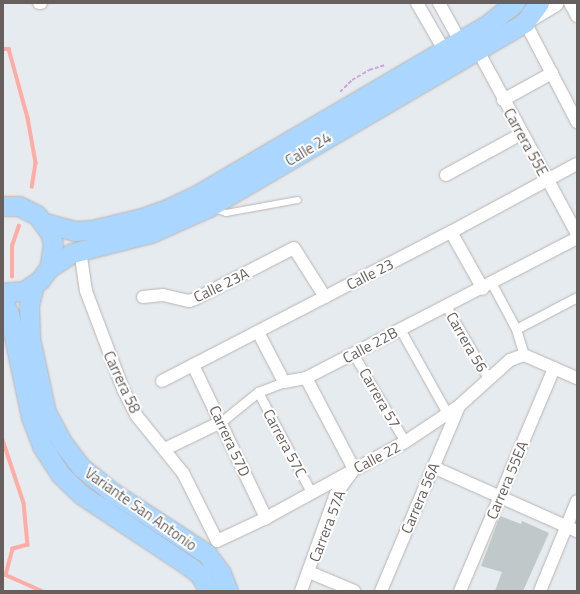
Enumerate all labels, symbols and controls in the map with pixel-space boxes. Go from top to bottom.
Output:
street label: Carrera 55E [500,105,552,179]
street label: Calle 24 [282,128,334,170]
street label: Calle 23 [344,255,396,293]
street label: Calle 23A [190,264,252,306]
street label: Carrera 56 [443,309,491,375]
street label: Calle 22B [339,323,401,367]
street label: Carrera 58 [100,348,144,416]
street label: Carrera 57 [356,365,404,431]
street label: Carrera 57D [206,403,254,479]
street label: Carrera 57C [260,406,310,480]
street label: Calle 22 [351,437,403,477]
street label: Carrera 55EA [482,438,532,522]
street label: Carrera 56A [397,460,443,536]
street label: Variante San Antonio [82,464,200,554]
street label: Carrera 57A [305,488,349,564]

